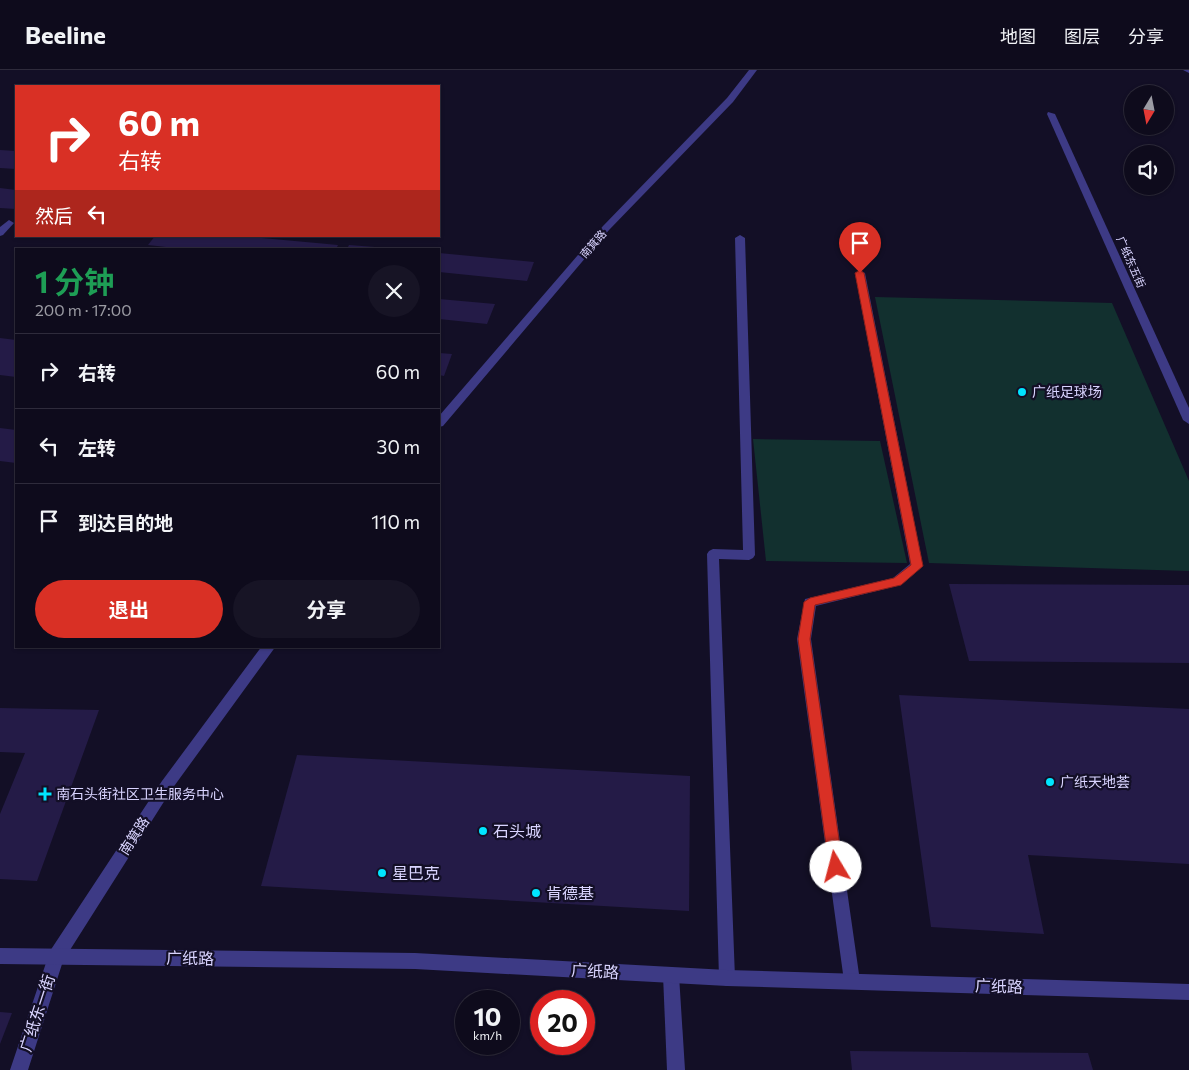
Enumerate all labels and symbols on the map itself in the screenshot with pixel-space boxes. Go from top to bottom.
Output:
north arrow [1124,85,1174,135]
pin [839,222,881,273]
street label: 南箕路 [577,227,608,260]
street label: 广纸东五街 [1114,234,1149,290]
place label: 广纸足球场 [1032,383,1102,400]
marker: 广纸足球场 [1016,386,1028,398]
place label: 广纸天地荟 [1060,773,1130,790]
marker: 广纸天地荟 [1044,776,1056,788]
place label: 南石头街社区卫生服务中心 [56,785,224,802]
marker: 南石头街社区卫生服务中心 [38,787,52,801]
street label: 南箕路 [115,813,152,858]
place label: 石头城 [493,821,541,840]
marker: 石头城 [477,825,489,837]
position arrow [809,840,861,892]
place label: 星巴克 [392,863,440,882]
marker: 星巴克 [376,867,388,879]
place label: 肯德基 [546,883,594,902]
marker: 肯德基 [530,887,542,899]
street label: 广纸路 [166,948,214,967]
street label: 广纸路 [571,960,619,981]
street label: 广纸东一街 [15,972,58,1054]
street label: 广纸路 [975,975,1023,996]
speed limit sign: 20 [530,990,595,1055]

